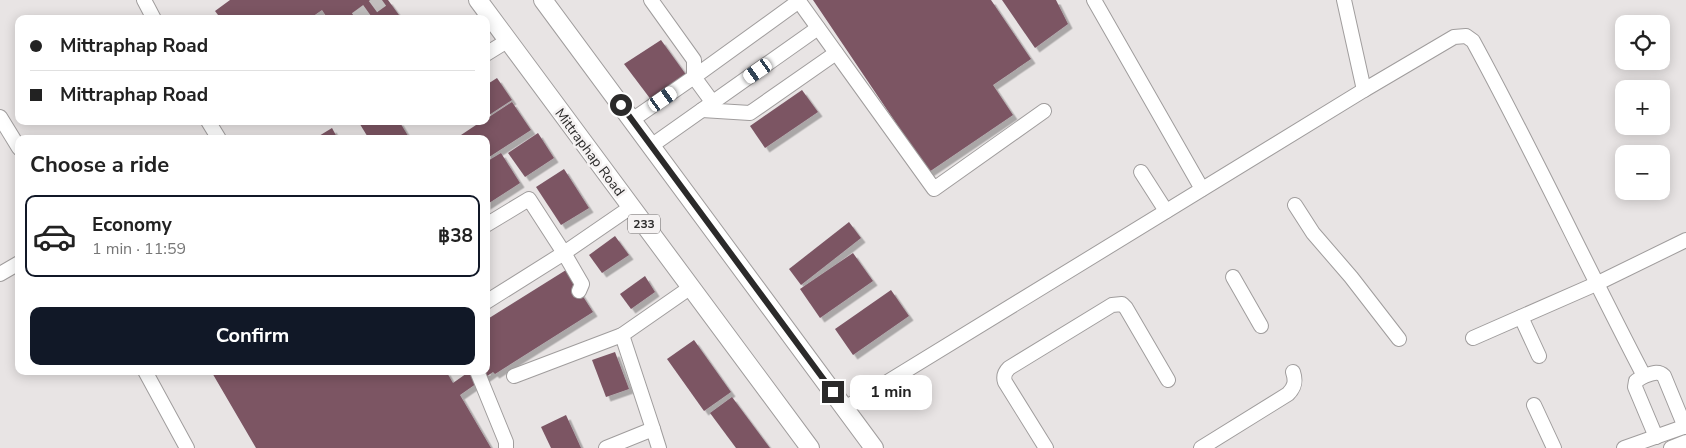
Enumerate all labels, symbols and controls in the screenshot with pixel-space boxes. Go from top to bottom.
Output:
map controls [1615,15,1670,200]
button: locate [1615,15,1670,70]
text: Mittraphap Road [60,33,208,59]
car [741,56,774,86]
button: + [1615,80,1670,135]
text: Mittraphap Road [60,82,208,108]
car [646,84,679,114]
route start [610,94,632,116]
street label: Mittraphap Road [550,105,629,200]
button: − [1615,145,1670,200]
text: Choose a ride [30,150,169,180]
text: Economy [92,212,172,238]
icon: car [32,214,77,259]
road number: 233 [628,214,660,233]
text: ฿38 [438,223,473,249]
text: 1 min · 11:59 [92,238,186,260]
button: Confirm [30,307,475,365]
callout: 1 min [850,374,933,410]
route end [822,381,844,403]
text: 1 min [870,381,912,403]

